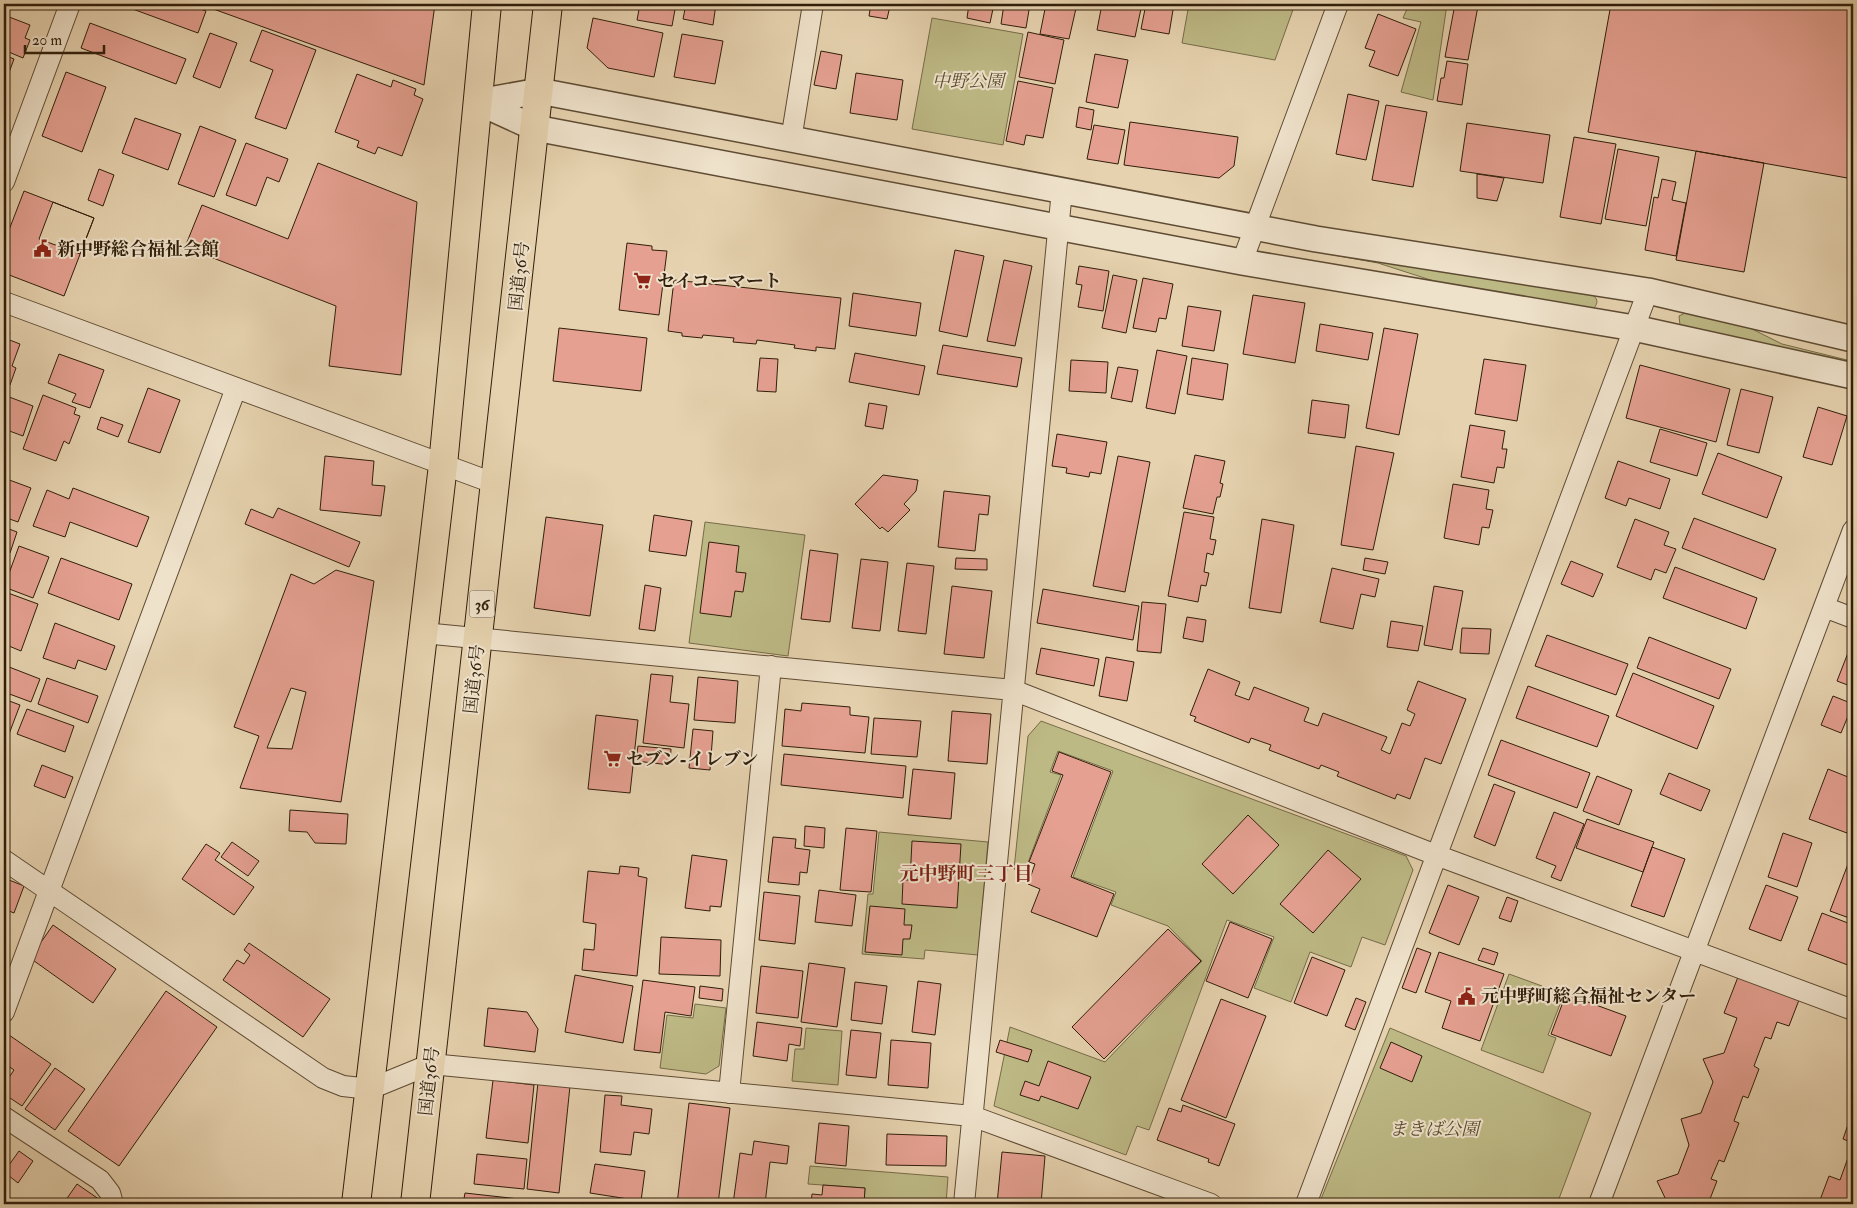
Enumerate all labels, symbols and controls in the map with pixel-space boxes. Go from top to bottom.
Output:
scale bar [25,22,104,54]
text: 20 m [32,31,62,50]
park label: 中野公園 [932,70,1007,93]
place label: 新中野総合福祉会館 [57,238,219,261]
public building icon: 新中野総合福祉会館 [33,239,53,259]
street label: 国道36号 [504,240,535,312]
place label: セイコーマート [657,270,782,293]
supermarket icon: セイコーマート [633,271,653,291]
road number: 36 [470,590,494,618]
street label: 国道36号 [459,643,490,715]
place label: セブン-イレブン [626,748,758,771]
supermarket icon: セブン-イレブン [602,749,622,769]
district label: 元中野町三丁目 [899,862,1033,886]
place label: 元中野町総合福祉センター [1481,985,1696,1008]
public building icon: 元中野町総合福祉センター [1457,986,1477,1006]
street label: 国道36号 [414,1045,445,1117]
park label: まきば公園 [1389,1118,1482,1141]

